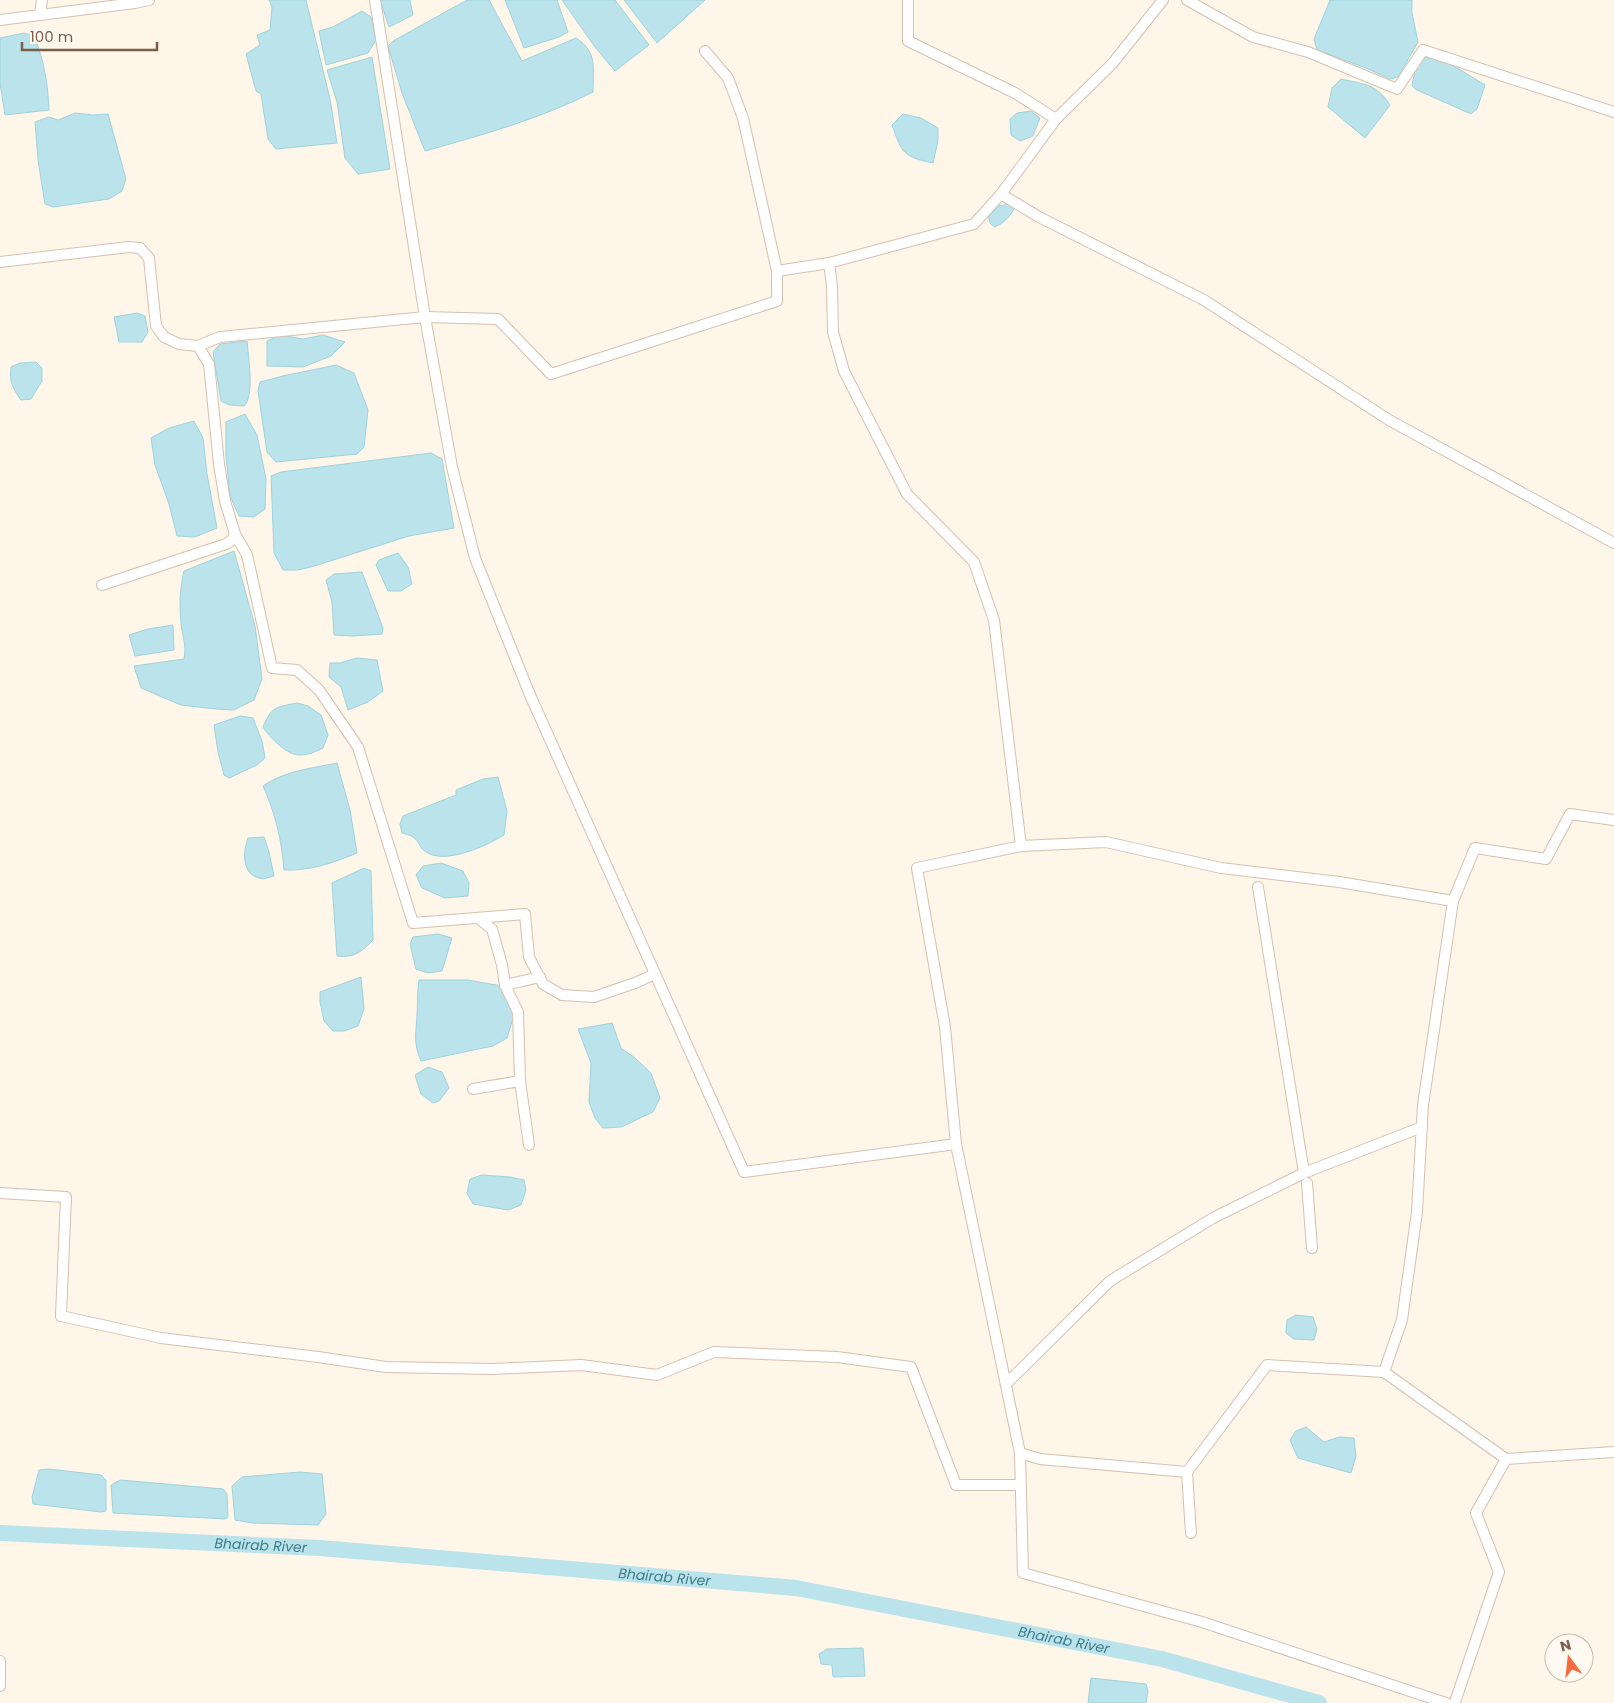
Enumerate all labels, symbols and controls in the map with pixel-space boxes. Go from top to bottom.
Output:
scale bar [22,20,158,52]
text: 100 m [30,26,73,47]
water label: Bhairab River [214,1533,308,1557]
water label: Bhairab River [617,1563,712,1591]
water label: Bhairab River [1017,1621,1112,1659]
north arrow [1544,1633,1594,1683]
text: N [1558,1634,1573,1656]

